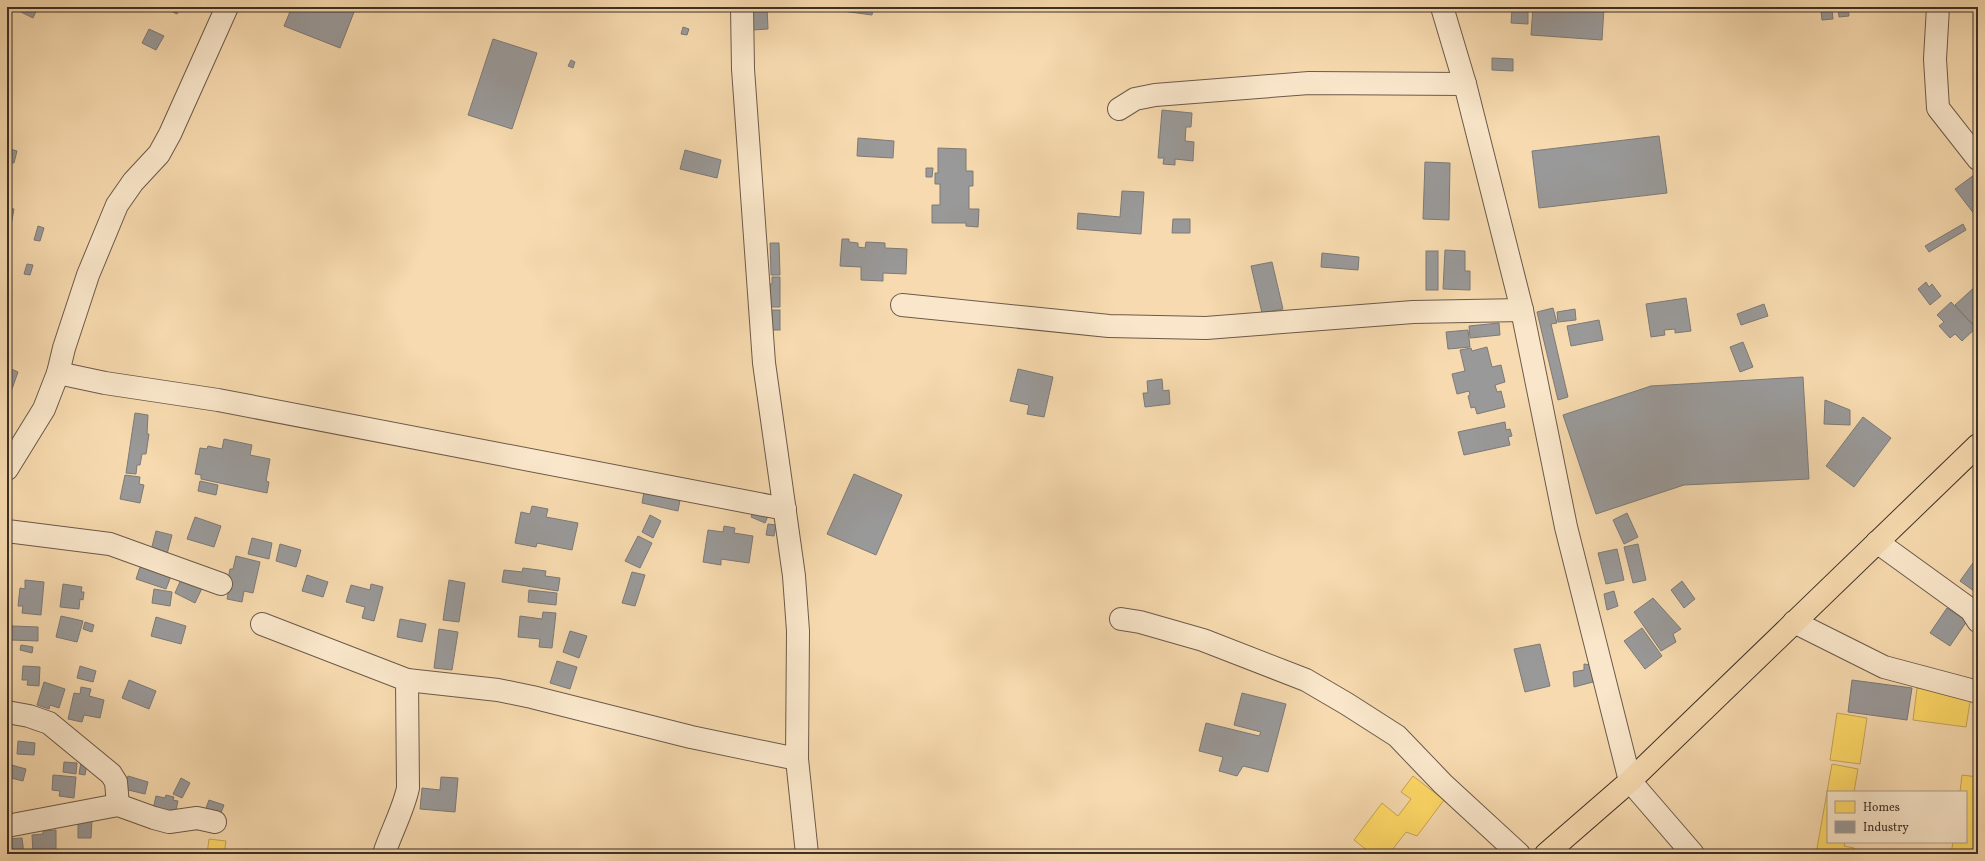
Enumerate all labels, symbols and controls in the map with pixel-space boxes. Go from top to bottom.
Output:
legend [1827,791,1967,843]
text: Homes [1863,800,1900,816]
text: Industry [1863,820,1909,836]

